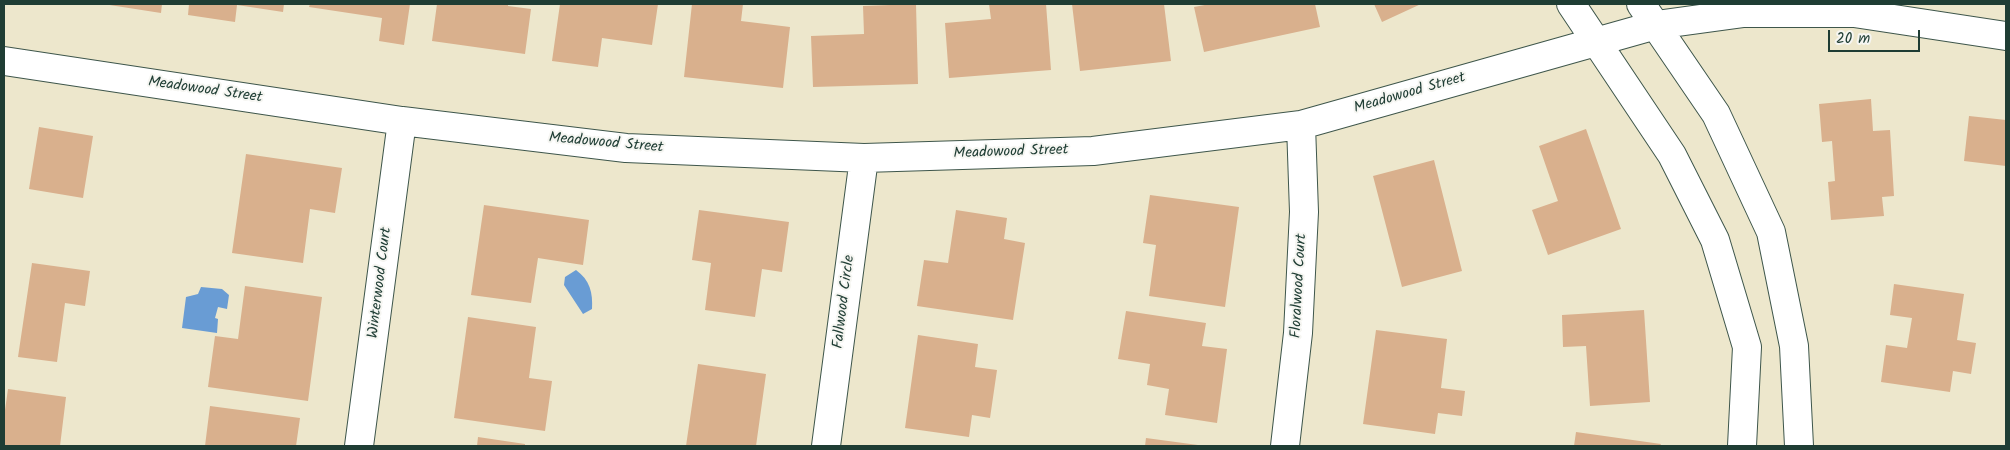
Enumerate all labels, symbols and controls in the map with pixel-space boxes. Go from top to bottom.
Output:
scale bar [1830,20,1922,52]
text: 20 m [1836,27,1870,51]
street label: Meadowood Street [1352,69,1468,119]
street label: Meadowood Street [147,74,263,108]
street label: Meadowood Street [548,130,664,158]
street label: Meadowood Street [953,142,1069,164]
street label: Winterwood Court [365,226,397,340]
street label: Floralwood Court [1288,233,1312,339]
street label: Fallwood Circle [830,254,860,350]

